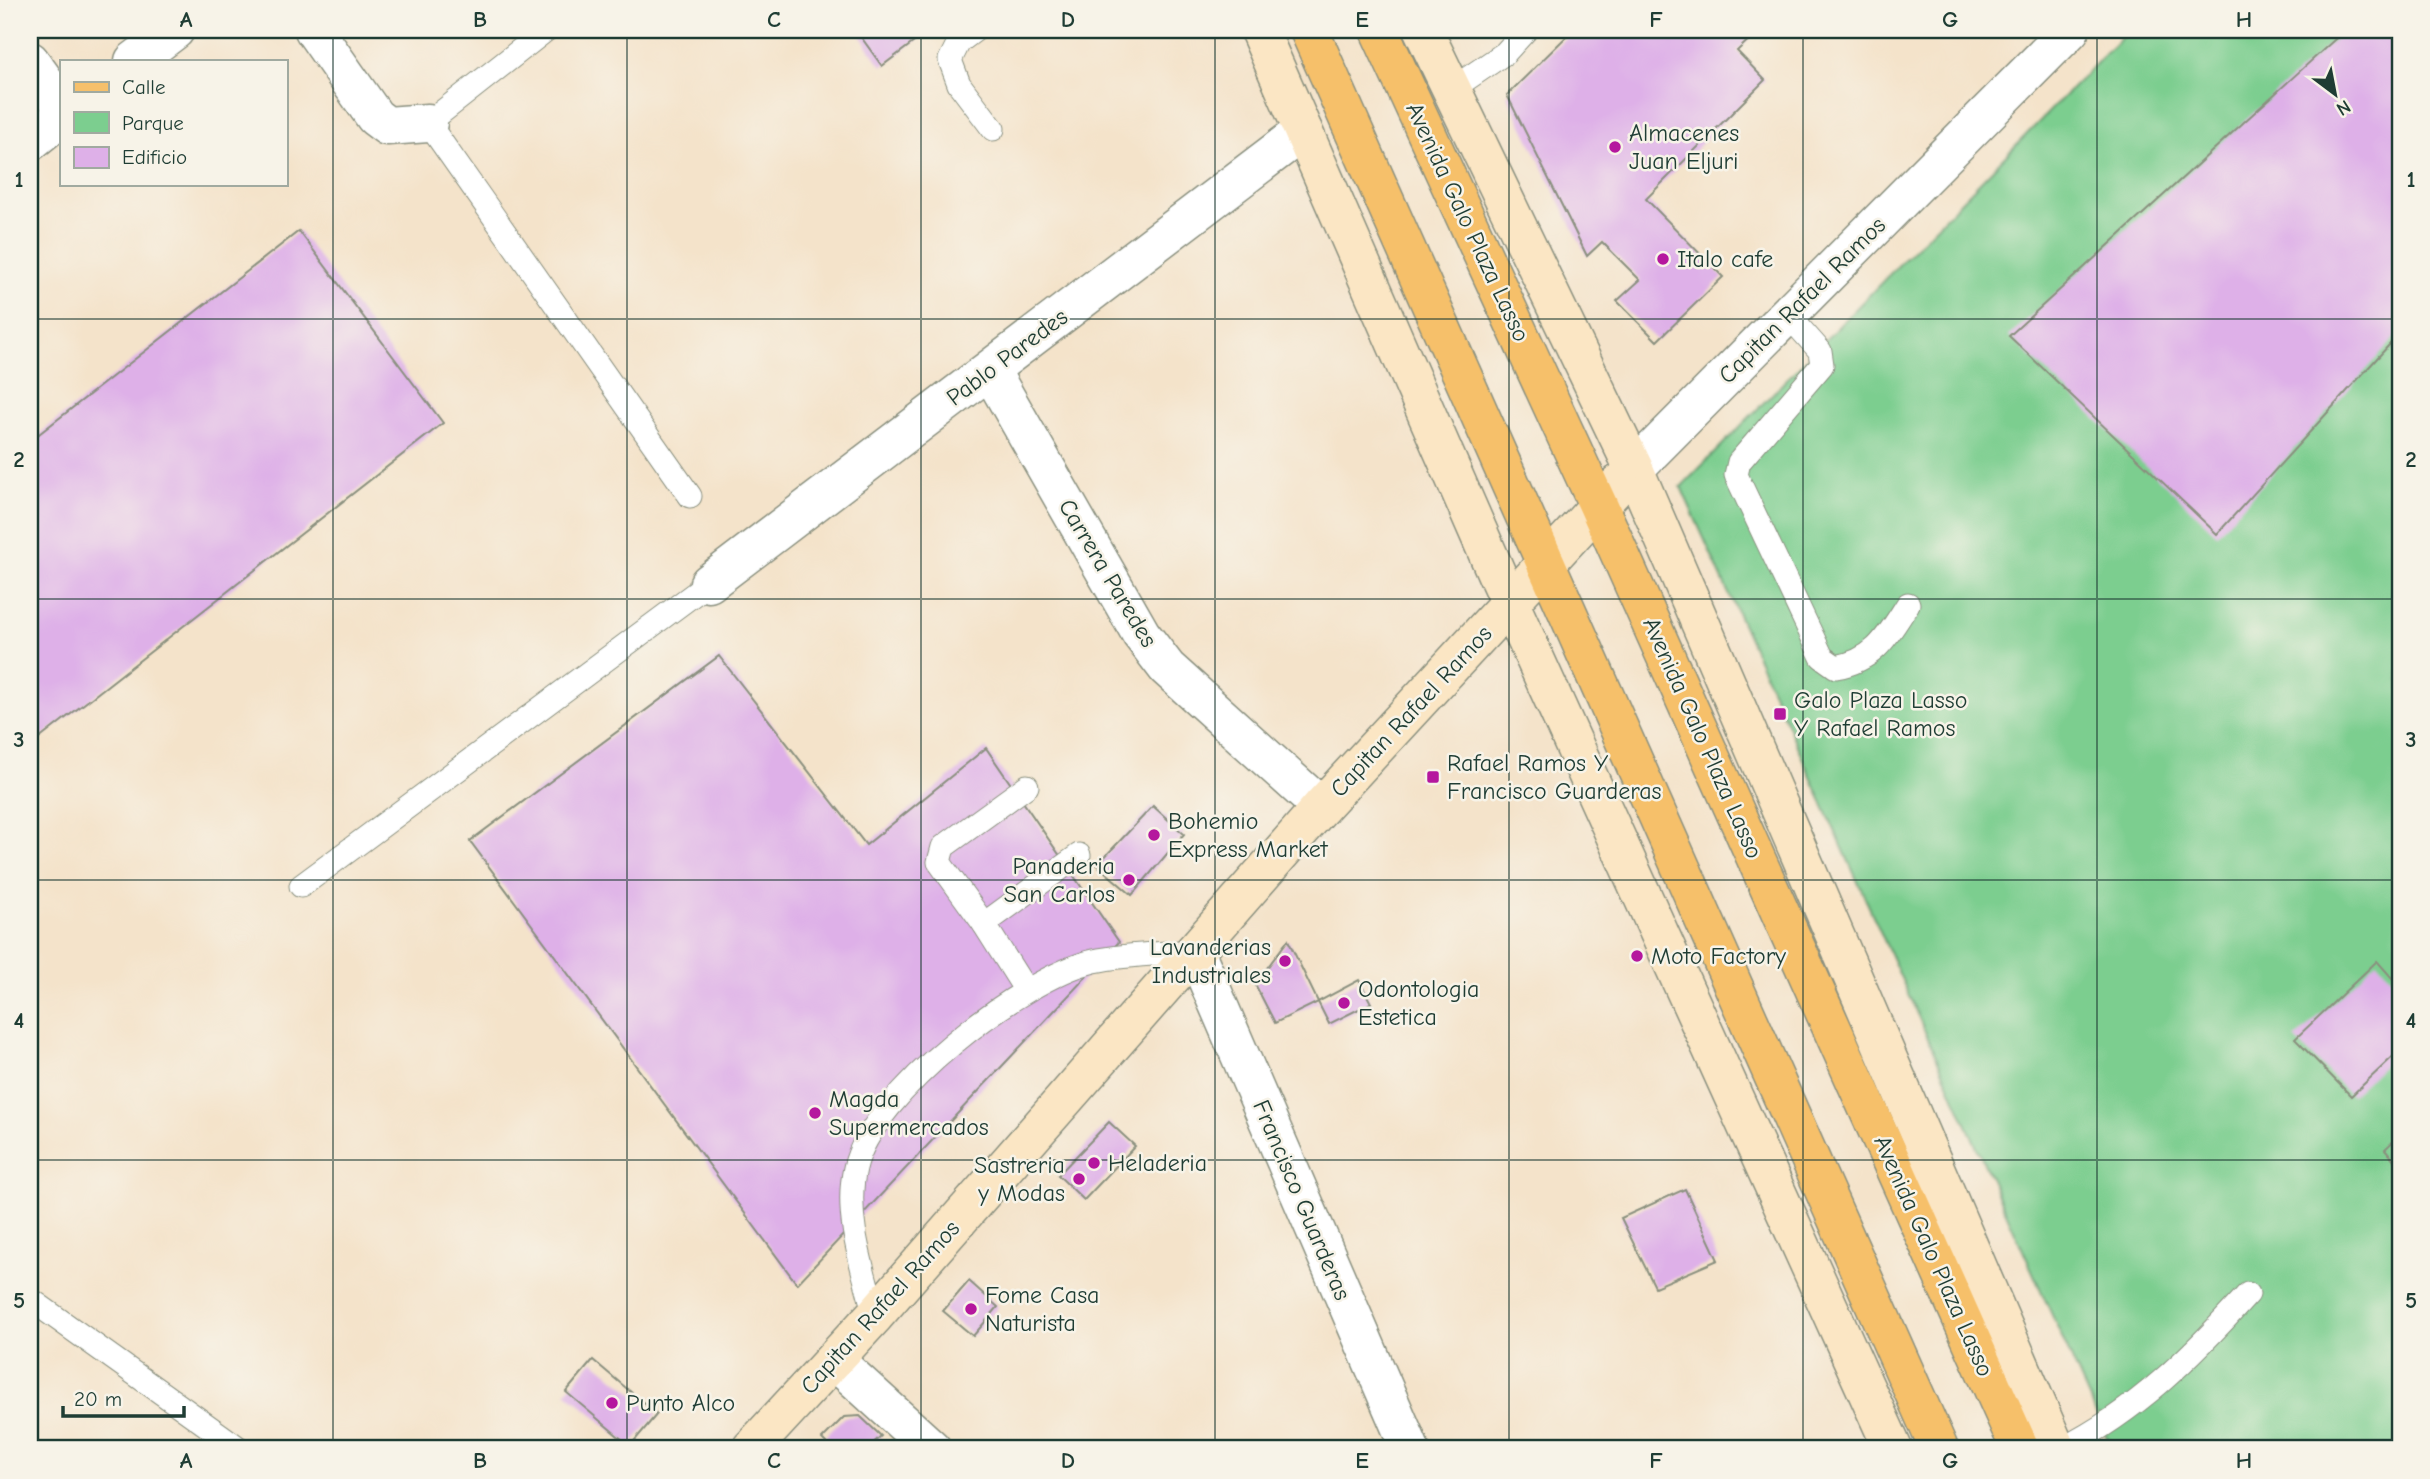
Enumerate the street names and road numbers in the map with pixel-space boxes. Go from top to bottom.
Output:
street label: Avenida Galo Plaza Lasso [1400,98,1536,346]
street label: Capitan Rafael Ramos [1713,211,1891,389]
street label: Pablo Paredes [941,302,1073,412]
street label: Carrera Paredes [1053,494,1163,652]
street label: Avenida Galo Plaza Lasso [1637,613,1769,863]
street label: Capitan Rafael Ramos [1324,619,1498,803]
street label: Francisco Guarderas [1247,1096,1357,1304]
street label: Avenida Galo Plaza Lasso [1868,1131,2000,1381]
street label: Capitan Rafael Ramos [795,1214,965,1400]

